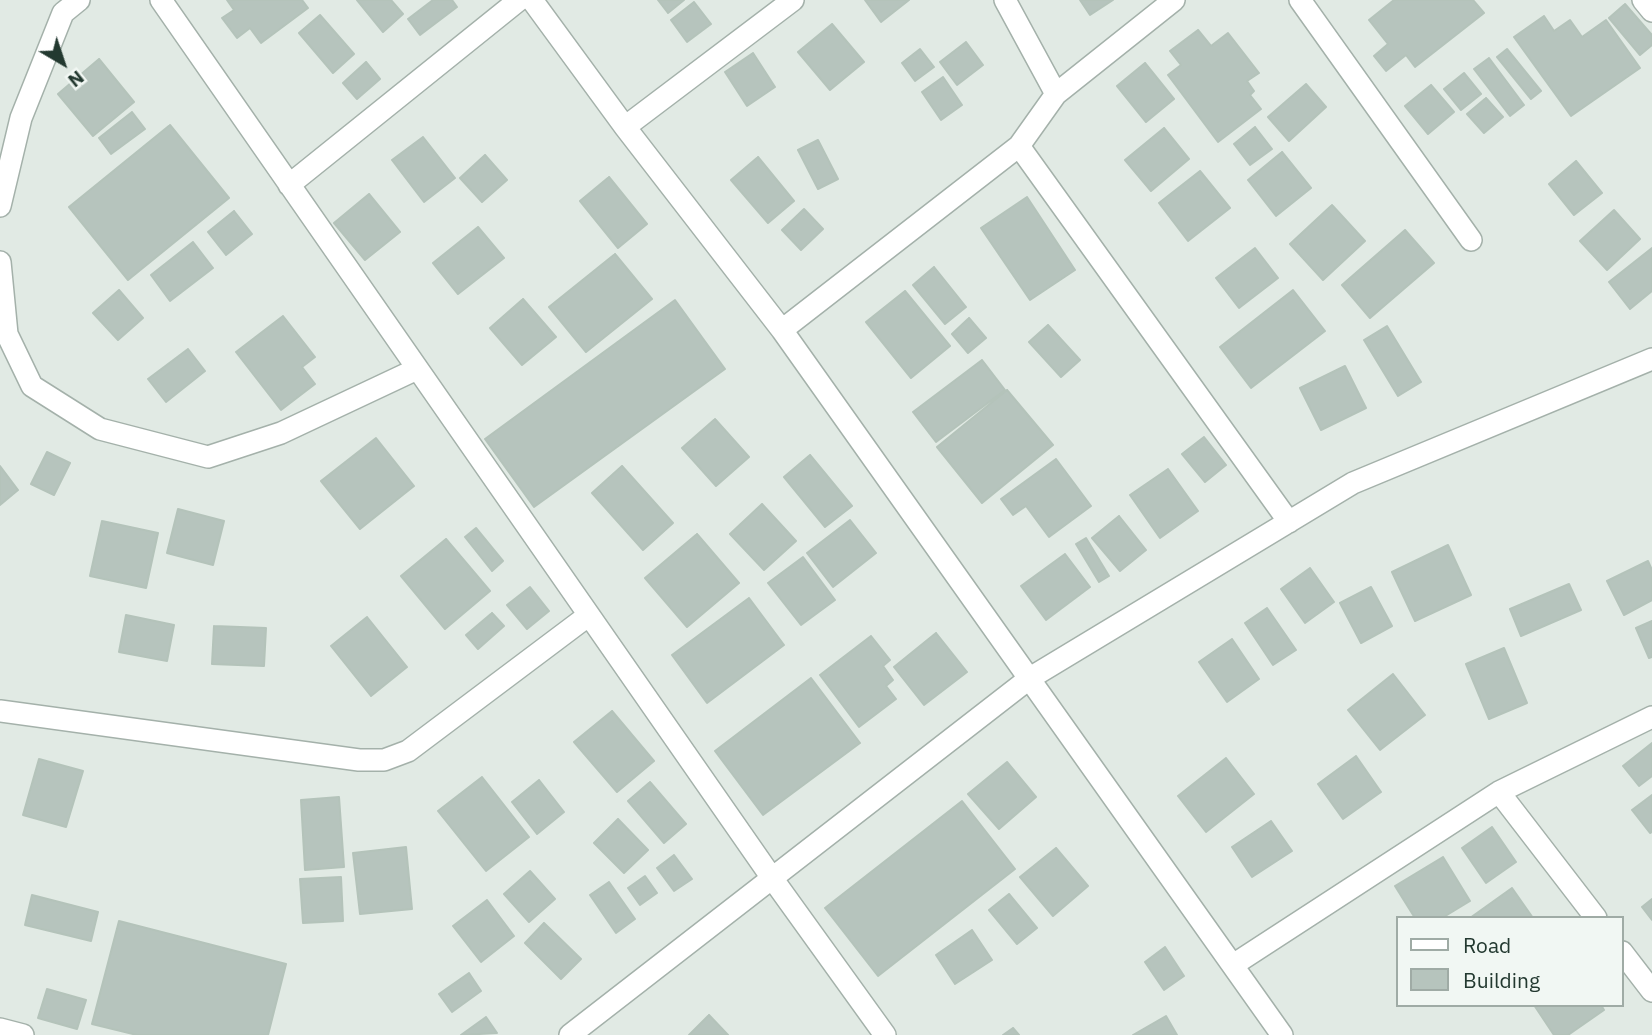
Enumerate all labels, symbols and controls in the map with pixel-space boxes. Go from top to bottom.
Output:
north arrow [28,28,98,98]
text: N [63,66,89,93]
legend [1396,916,1624,1007]
text: Road [1463,931,1511,959]
text: Building [1463,966,1540,994]

